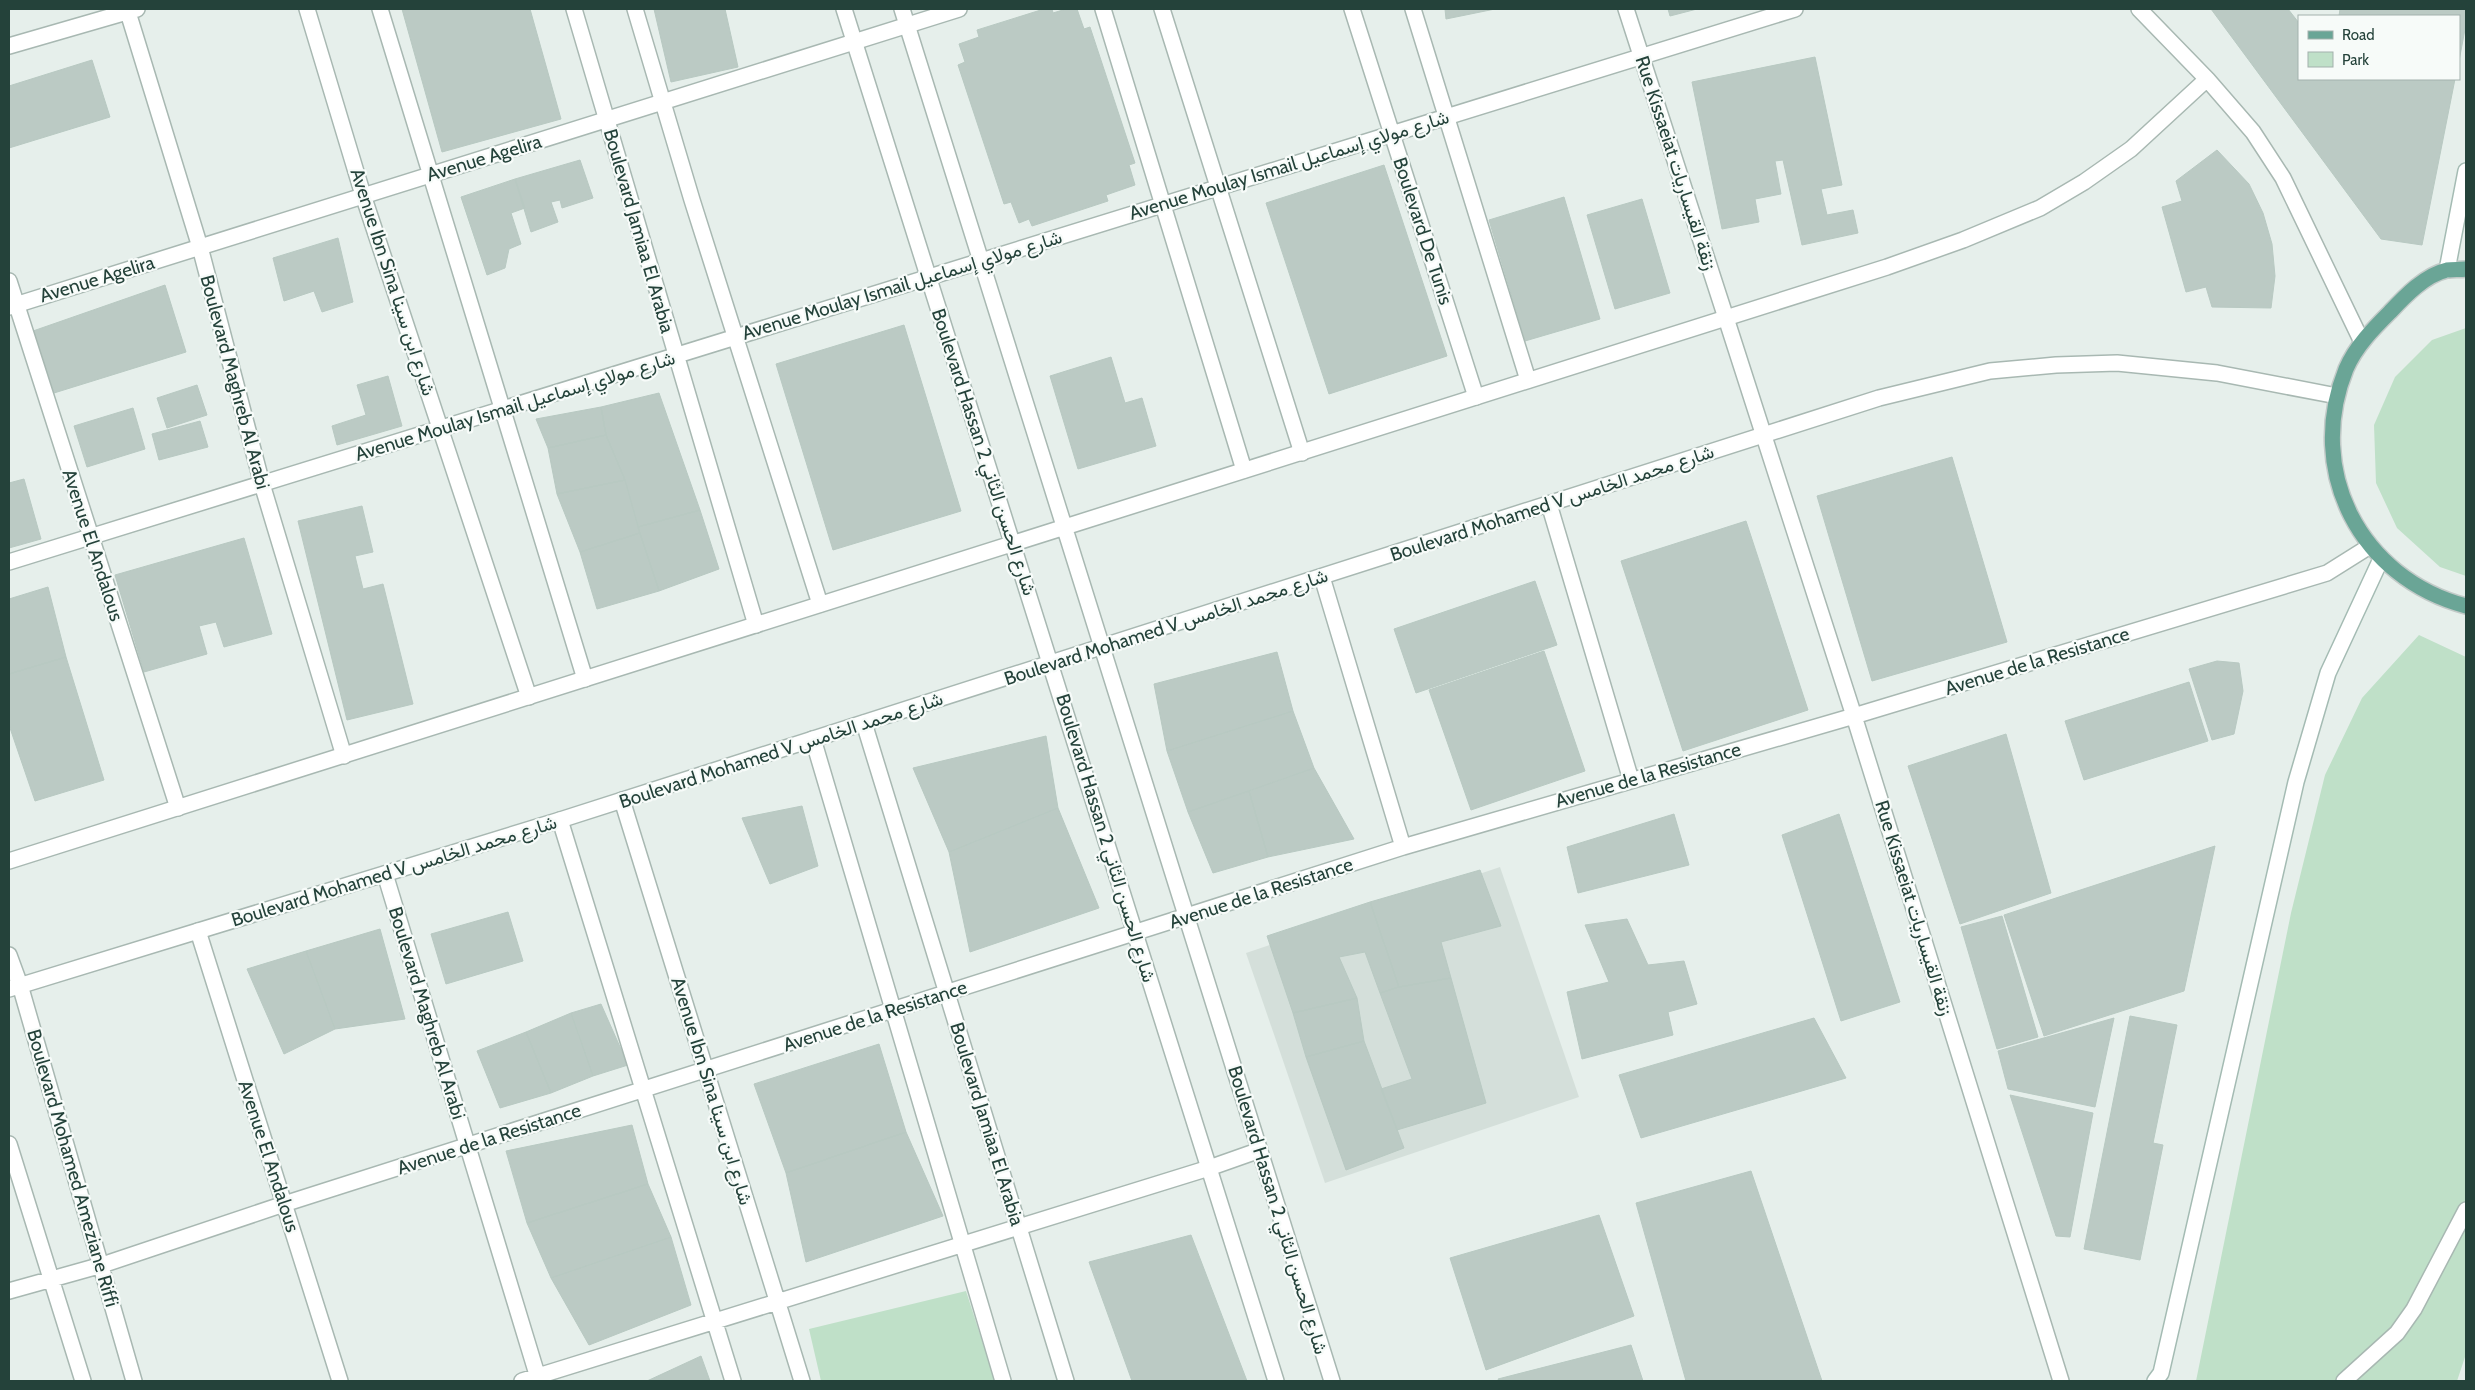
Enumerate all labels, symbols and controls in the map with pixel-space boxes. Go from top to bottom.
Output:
legend [2298,15,2460,80]
text: Road [2342,26,2375,44]
text: Park [2342,51,2369,69]
street label: Rue Kissaeiat زنقة القيساريات [1630,53,1722,273]
street label: Avenue Moulay Ismail شارع مولاي إسماعيل [1126,105,1453,229]
street label: Boulevard Jamiaa El Arabia [599,126,679,336]
street label: Avenue Agelira [424,130,544,186]
street label: Boulevard De Tunis [1388,155,1458,308]
street label: Avenue Ibn Sina شارع ابن سينا [344,166,441,399]
street label: Avenue Moulay Ismail شارع مولاي إسماعيل [739,225,1066,349]
street label: Avenue Agelira [37,251,157,307]
street label: Boulevard Maghreb Al Arabi [195,272,275,492]
street label: Boulevard Hassan 2 شارع الحسن الثاني [923,306,1041,600]
street label: Avenue Moulay Ismail شارع مولاي إسماعيل [352,346,679,470]
street label: Boulevard Mohamed V شارع محمد الخامس [1387,440,1717,567]
street label: Avenue El Andalous [58,466,128,624]
street label: Boulevard Mohamed V شارع محمد الخامس [1001,564,1331,691]
street label: Avenue de la Resistance [1942,622,2132,700]
street label: Boulevard Mohamed V شارع محمد الخامس [616,687,946,814]
street label: Boulevard Hassan 2 شارع الحسن الثاني [1047,691,1161,986]
street label: Avenue de la Resistance [1553,737,1744,813]
street label: Rue Kissaeiat زنقة القيساريات [1870,797,1958,1019]
street label: Boulevard Mohamed V شارع محمد الخامس [228,810,560,933]
street label: Avenue de la Resistance [1166,852,1356,934]
street label: Boulevard Maghreb Al Arabi [384,904,470,1122]
street label: Avenue Ibn Sina شارع ابن سينا [665,974,758,1208]
street label: Avenue de la Resistance [780,975,970,1057]
street label: Boulevard Jamiaa El Arabia [945,1020,1029,1228]
street label: Boulevard Mohamed Ameziane Riffi [22,1027,124,1309]
street label: Boulevard Hassan 2 شارع الحسن الثاني [1219,1063,1333,1358]
street label: Avenue El Andalous [234,1077,304,1235]
street label: Avenue de la Resistance [394,1098,584,1180]

